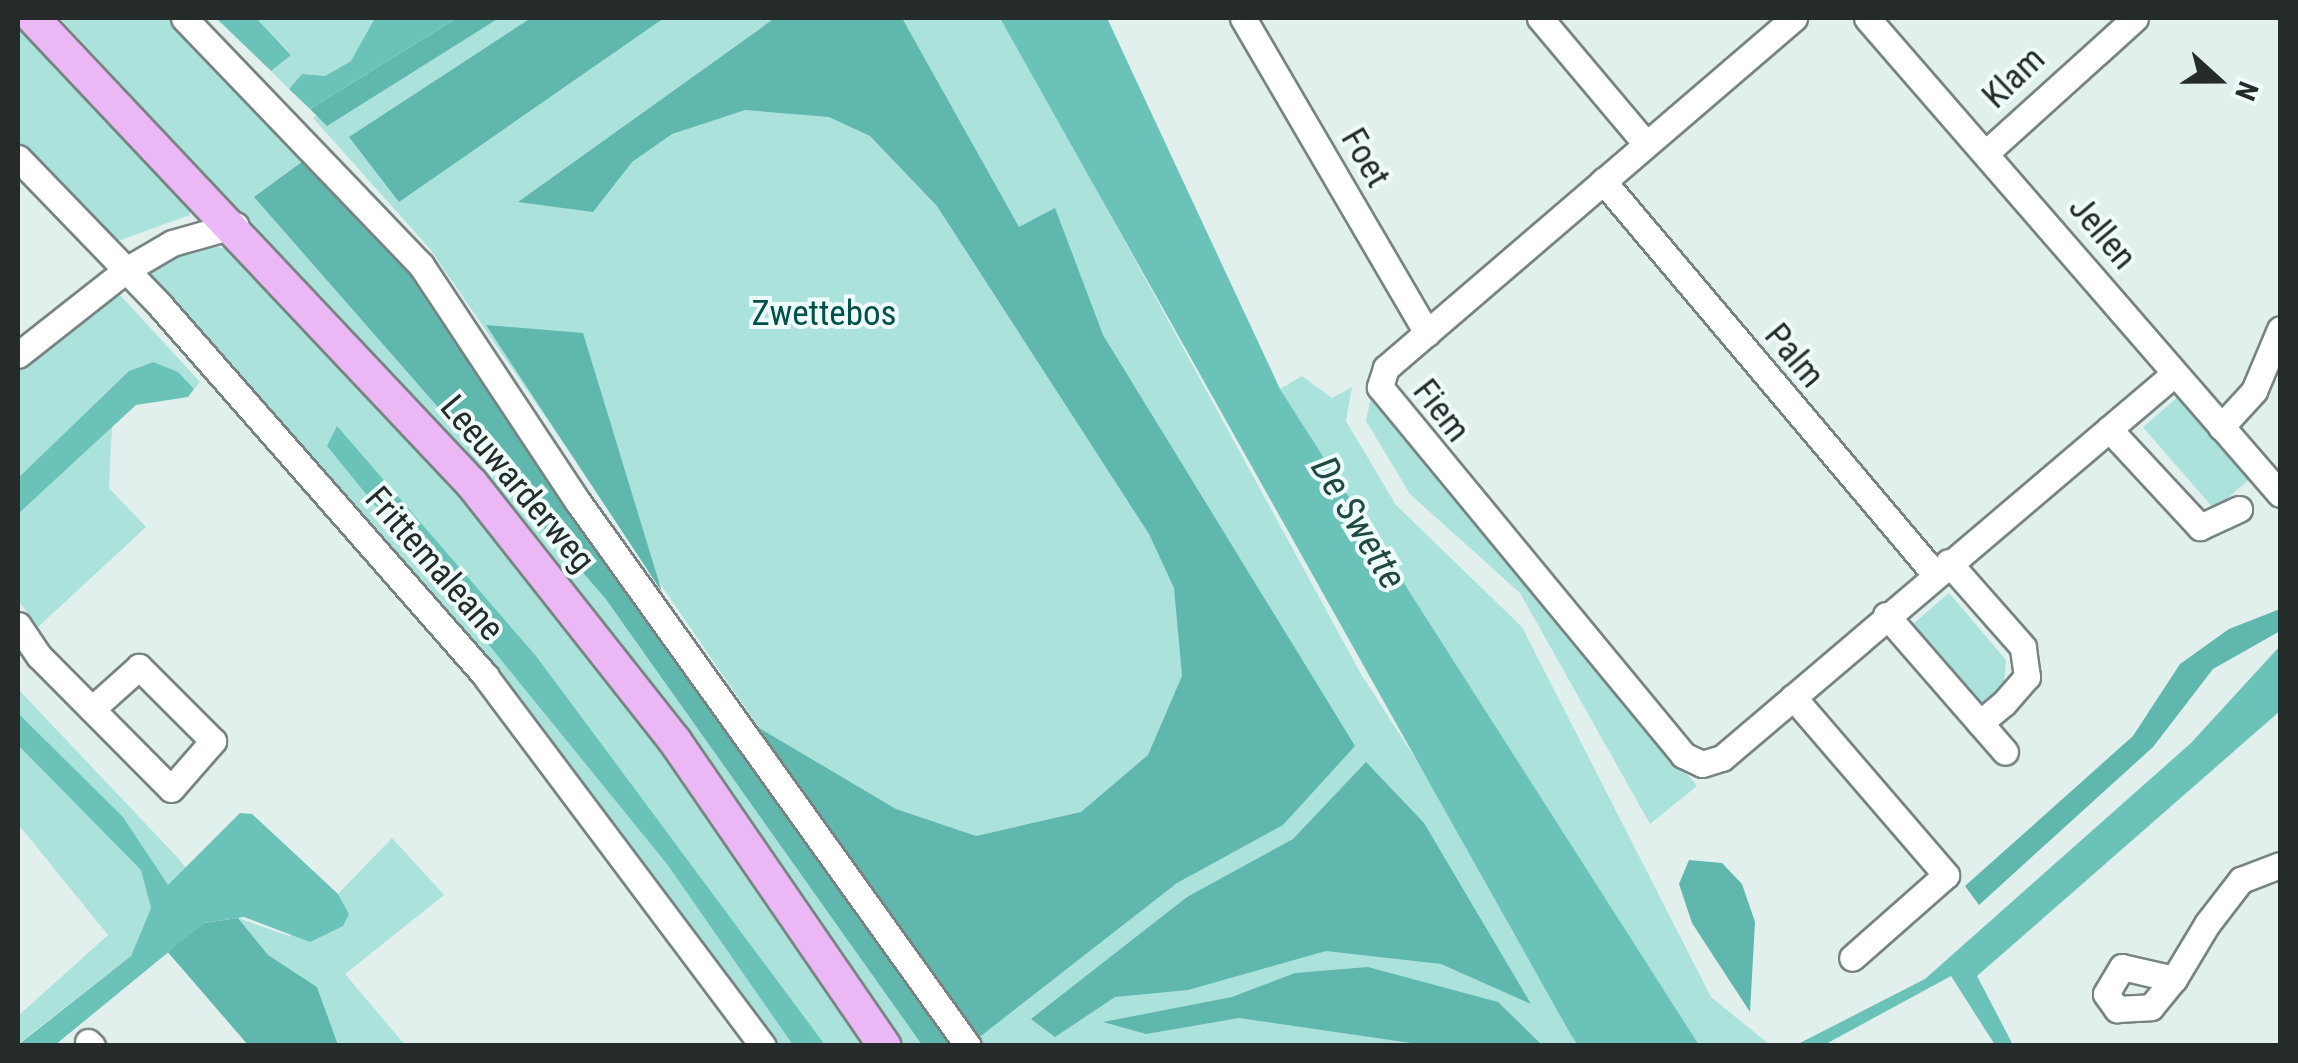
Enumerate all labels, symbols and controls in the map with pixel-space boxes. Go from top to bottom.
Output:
north arrow [2168,30,2268,130]
street label: Klam [1974,38,2054,118]
text: N [2228,77,2265,105]
street label: Foet [1332,121,1398,195]
street label: Jellen [2059,188,2145,278]
park label: Zwettebos [752,293,896,335]
street label: Palm [1755,316,1833,396]
street label: Fiem [1404,371,1478,451]
street label: Leeuwarderweg [431,387,603,581]
water label: De Swette [1301,449,1415,597]
street label: Frittemaleane [356,479,512,649]

